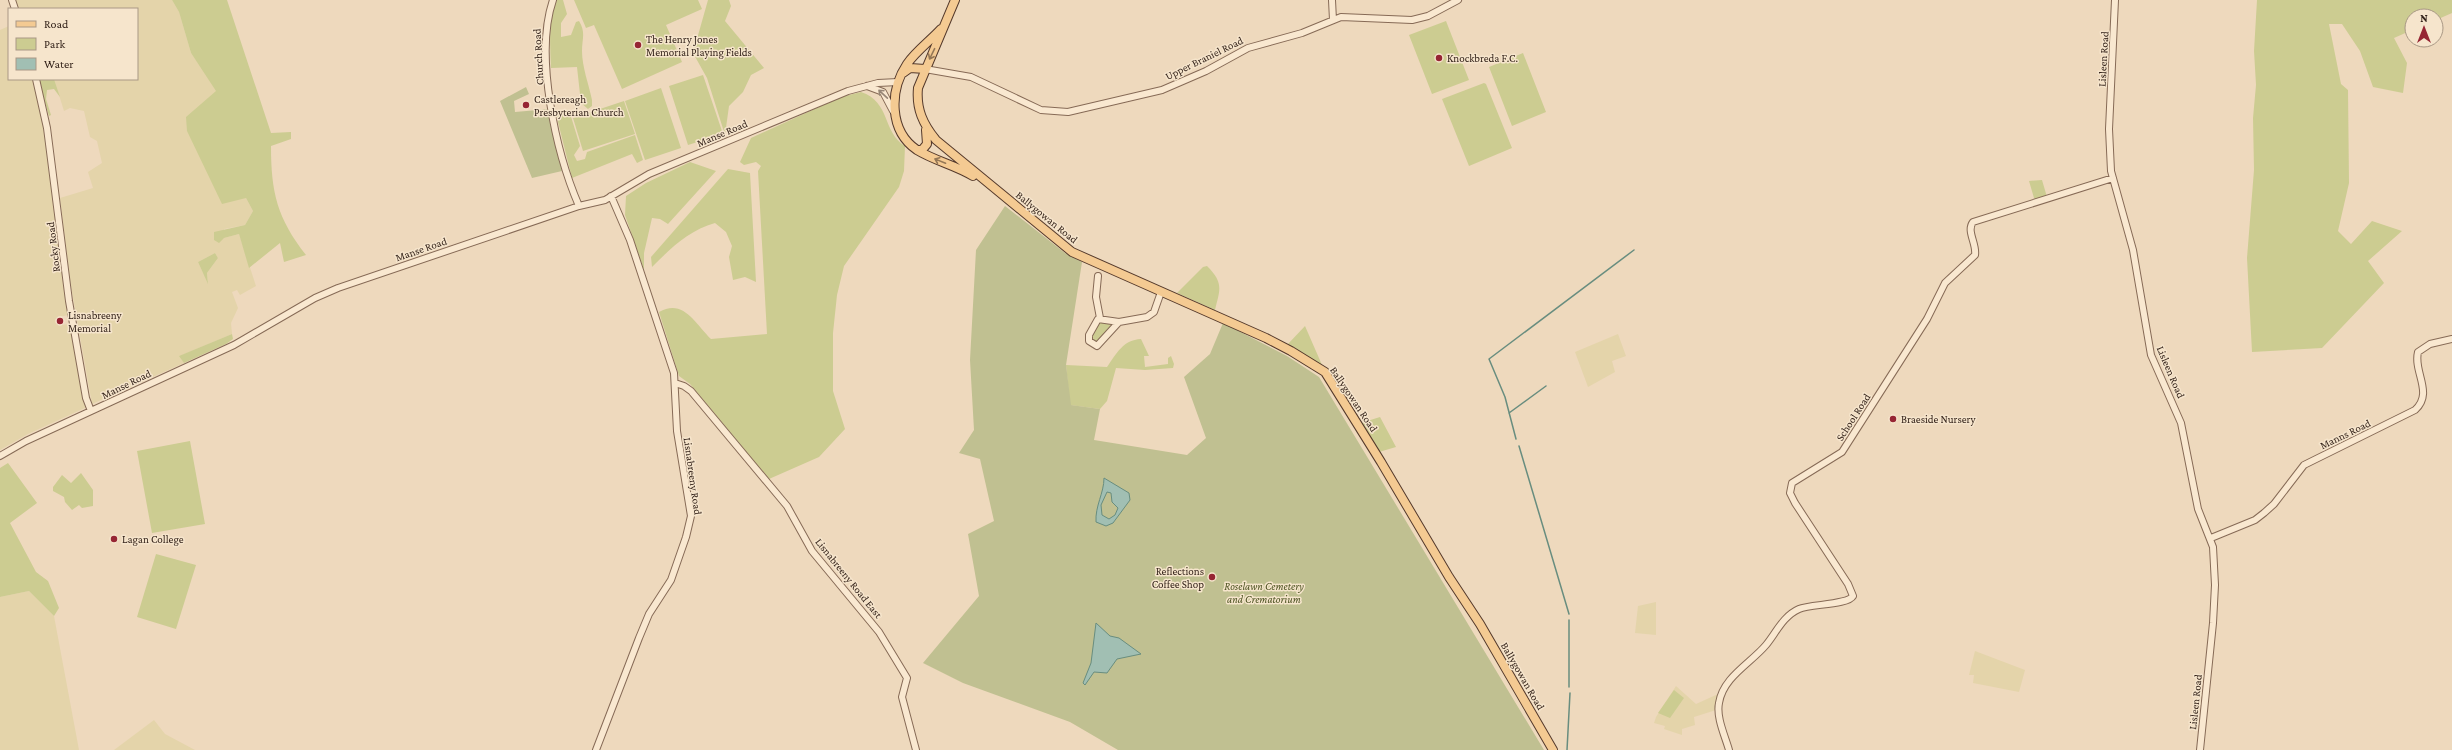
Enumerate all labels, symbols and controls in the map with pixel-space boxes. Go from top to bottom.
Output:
legend [8,8,138,80]
north arrow [2404,8,2444,48]
text: N [2420,12,2428,24]
text: Road [44,17,69,31]
street label: Church Road [531,28,545,86]
street label: Lisleen Road [2096,31,2110,87]
place label: The Henry Jones Memorial Playing Fields [646,33,752,59]
street label: Upper Braniel Road [1163,34,1246,83]
text: Park [44,37,66,51]
marker: The Henry Jones Memorial Playing Fields [633,40,643,50]
one-way arrow [928,47,935,59]
place label: Knockbreda F.C. [1447,52,1518,64]
marker: Knockbreda F.C. [1434,53,1444,63]
text: Water [44,57,74,71]
one-way arrow [878,89,888,99]
place label: Castlereagh Presbyterian Church [534,93,624,119]
marker: Castlereagh Presbyterian Church [521,100,531,110]
street label: Manse Road [695,117,749,149]
one-way arrow [934,157,946,164]
street label: Ballygowan Road [1013,188,1080,246]
street label: Rocky Road [44,221,63,273]
street label: Manse Road [394,235,449,263]
place label: Lisnabreeny Memorial [68,309,123,334]
marker: Lisnabreeny Memorial [55,316,65,326]
street label: Lisleen Road [2155,344,2187,400]
street label: Ballygowan Road [1327,364,1380,435]
street label: Manse Road [99,367,153,401]
street label: School Road [1833,391,1873,443]
place label: Braeside Nursery [1901,413,1976,426]
marker: Braeside Nursery [1888,414,1898,424]
street label: Manns Road [2318,417,2372,451]
street label: Lisnabreeny Road [681,437,704,516]
place label: Lagan College [122,533,184,546]
marker: Lagan College [109,534,119,544]
street label: Lisnabreeny Road East [812,536,885,621]
place label: Reflections Coffee Shop [1152,565,1204,591]
marker: Reflections Coffee Shop [1207,572,1217,582]
park label: Roselawn Cemetery and Crematorium [1224,580,1304,605]
street label: Ballygowan Road [1498,640,1547,713]
street label: Lisleen Road [2186,674,2204,730]

